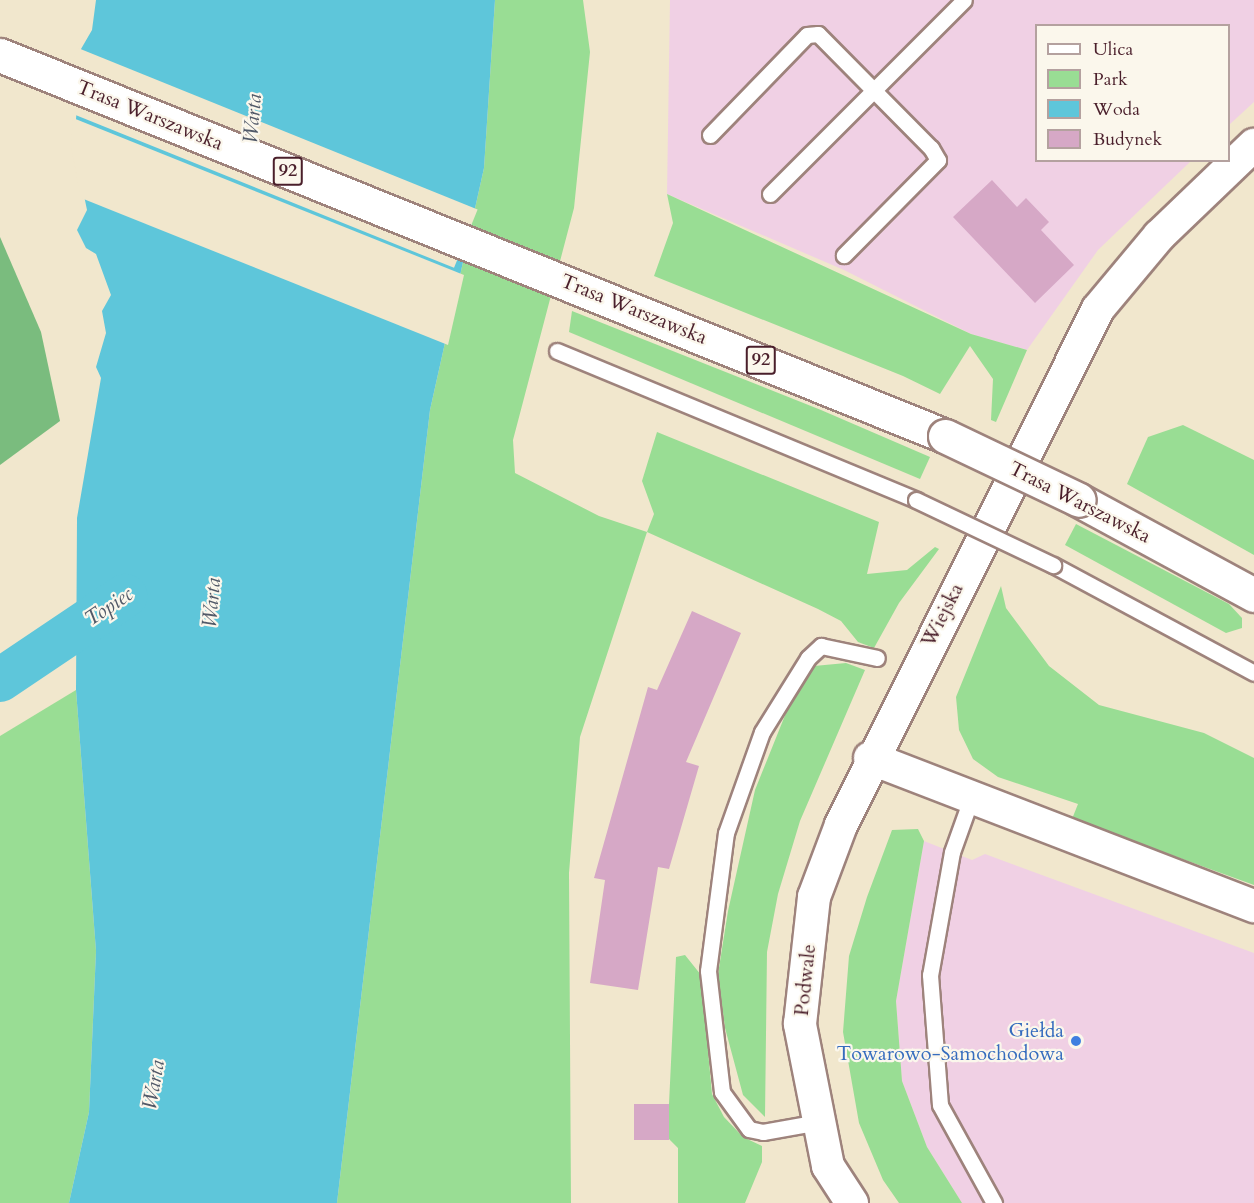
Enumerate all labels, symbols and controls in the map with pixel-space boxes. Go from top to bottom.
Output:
legend [1035,24,1230,162]
text: Ulica [1093,37,1133,62]
text: Park [1093,67,1128,92]
street label: Trasa Warszawska [73,75,227,155]
water label: Warta [238,93,268,145]
text: Woda [1093,97,1140,122]
text: Budynek [1093,127,1162,152]
road number: 92 [272,156,304,186]
street label: Trasa Warszawska [557,269,711,349]
road number: 92 [744,345,777,375]
street label: Trasa Warszawska [1005,456,1155,548]
water label: Warta [197,577,227,629]
street label: Wiejska [916,579,968,651]
water label: Topiec [80,582,138,632]
street label: Podwale [789,943,821,1017]
place label: Giełda Towarowo-Samochodowa [837,1018,1064,1065]
marker: Giełda Towarowo-Samochodowa [1069,1034,1083,1048]
water label: Warta [137,1058,171,1112]

